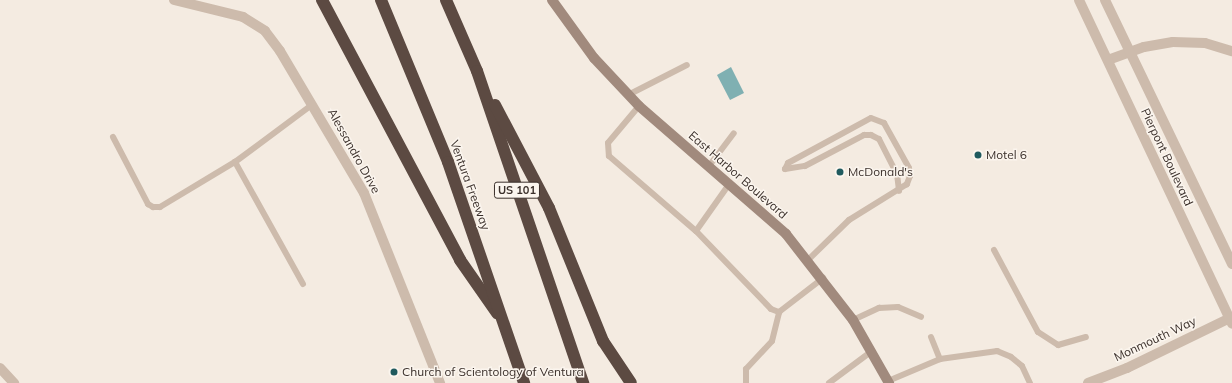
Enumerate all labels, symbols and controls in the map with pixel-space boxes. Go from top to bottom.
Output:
street label: Alessandro Drive [325,106,383,196]
street label: Pierpont Boulevard [1138,106,1196,208]
street label: East Harbor Boulevard [686,128,790,222]
street label: Ventura Freeway [447,138,493,232]
place label: Motel 6 [986,148,1027,162]
marker: Motel 6 [973,150,983,160]
place label: McDonald's [848,165,913,179]
marker: McDonald's [835,167,845,177]
road number: US 101 [493,181,541,199]
street label: Monmouth Way [1112,314,1198,364]
place label: Church of Scientology of Ventura [402,365,584,379]
marker: Church of Scientology of Ventura [389,367,399,377]

